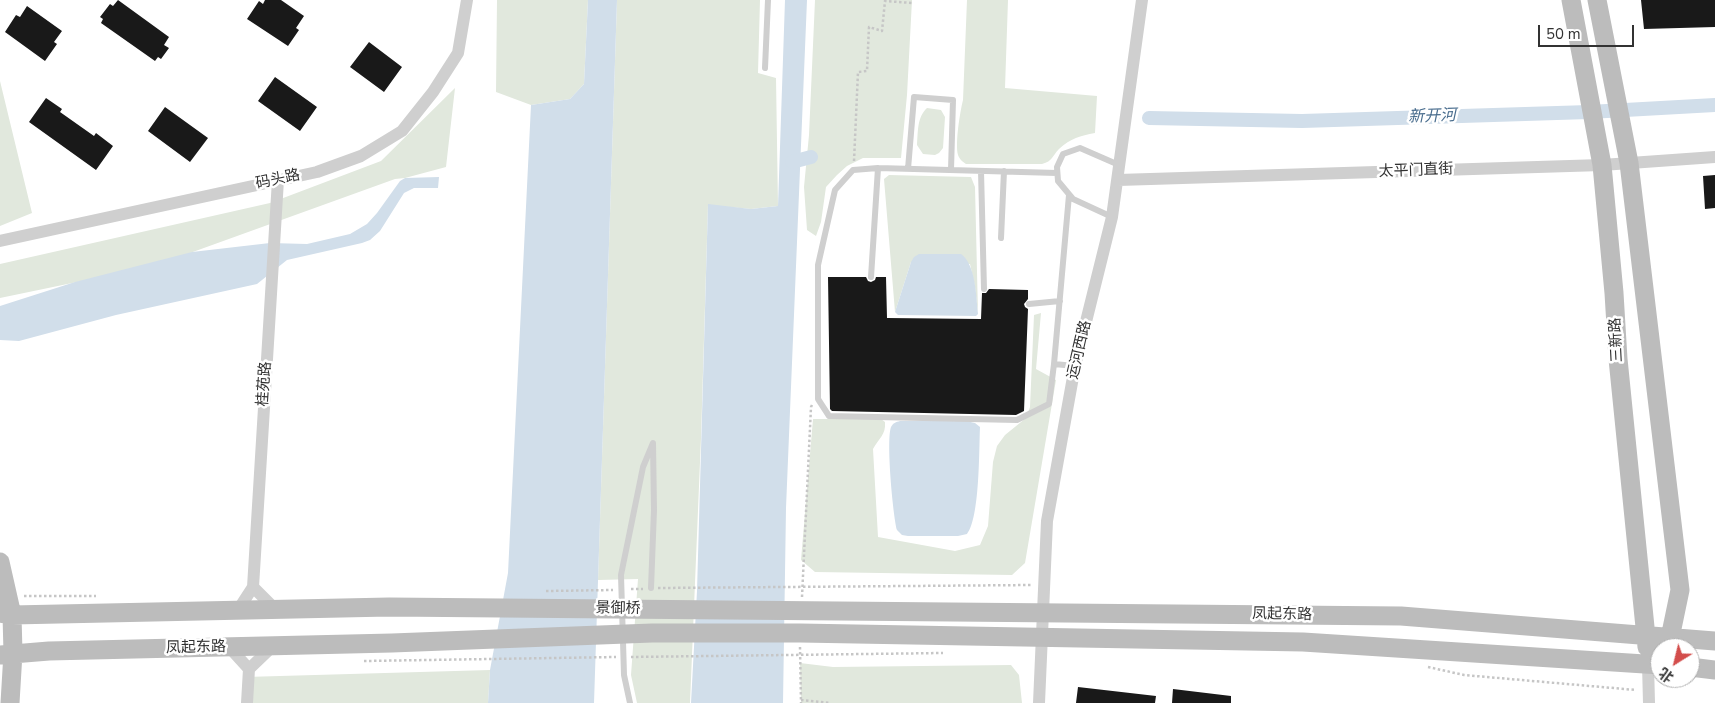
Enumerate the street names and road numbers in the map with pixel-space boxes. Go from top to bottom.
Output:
street label: 太平门直街 [1378,161,1454,181]
street label: 码头路 [254,167,302,193]
street label: 三新路 [1607,317,1627,363]
street label: 运河西路 [1064,319,1096,381]
street label: 桂苑路 [254,361,276,407]
street label: 景御桥 [595,600,641,618]
street label: 凤起东路 [1252,605,1312,625]
street label: 凤起东路 [166,638,226,658]

